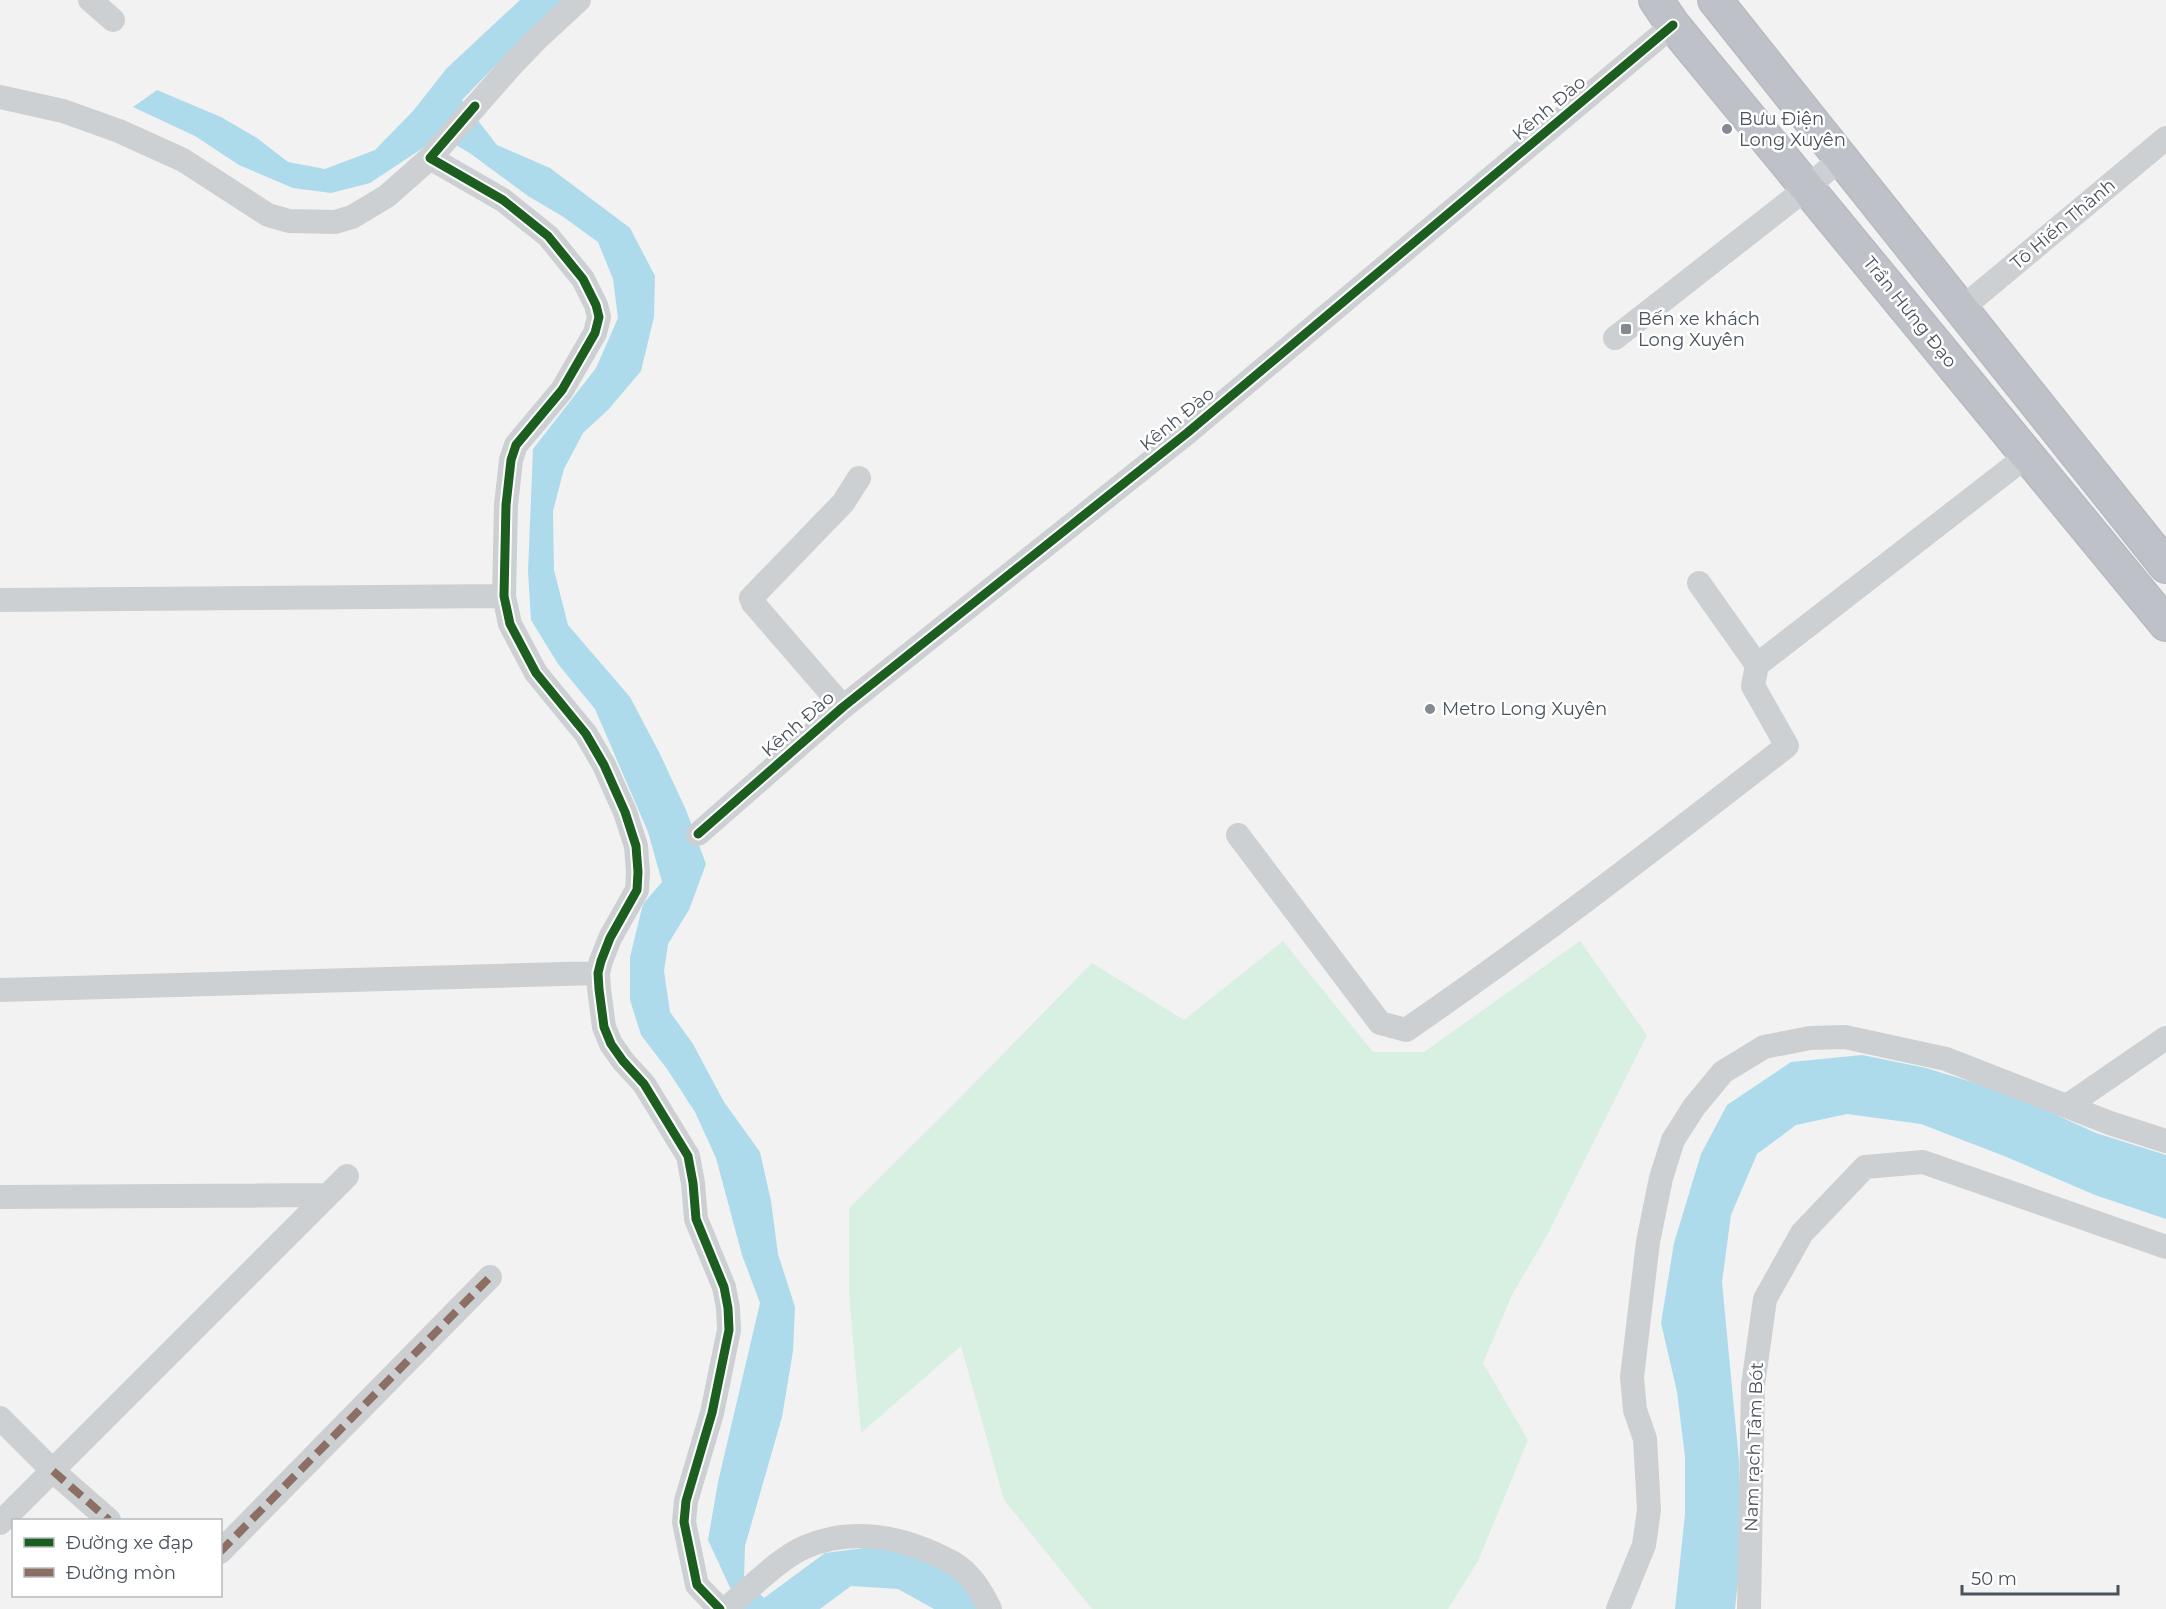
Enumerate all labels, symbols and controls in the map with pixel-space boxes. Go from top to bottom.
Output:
street label: Kênh Đào [1508,71,1590,145]
place label: Bưu Điện Long Xuyên [1739,108,1846,151]
marker: Bưu Điện Long Xuyên [1720,122,1734,136]
street label: Tô Hiến Thành [2006,174,2120,274]
street label: Trần Hưng Đạo [1858,252,1962,372]
place label: Bến xe khách Long Xuyên [1638,308,1760,351]
marker: Bến xe khách Long Xuyên [1619,322,1633,336]
street label: Kênh Đào [1135,382,1219,456]
street label: Kênh Đào [757,686,839,762]
place label: Metro Long Xuyên [1442,698,1607,720]
marker: Metro Long Xuyên [1423,702,1437,716]
street label: Nam rạch Tầm Bót [1740,1362,1768,1532]
legend [12,1519,222,1597]
text: Đường xe đạp [66,1532,193,1554]
scale bar [1962,1558,2118,1596]
text: Đường mòn [66,1562,176,1584]
text: 50 m [1971,1568,2017,1590]

